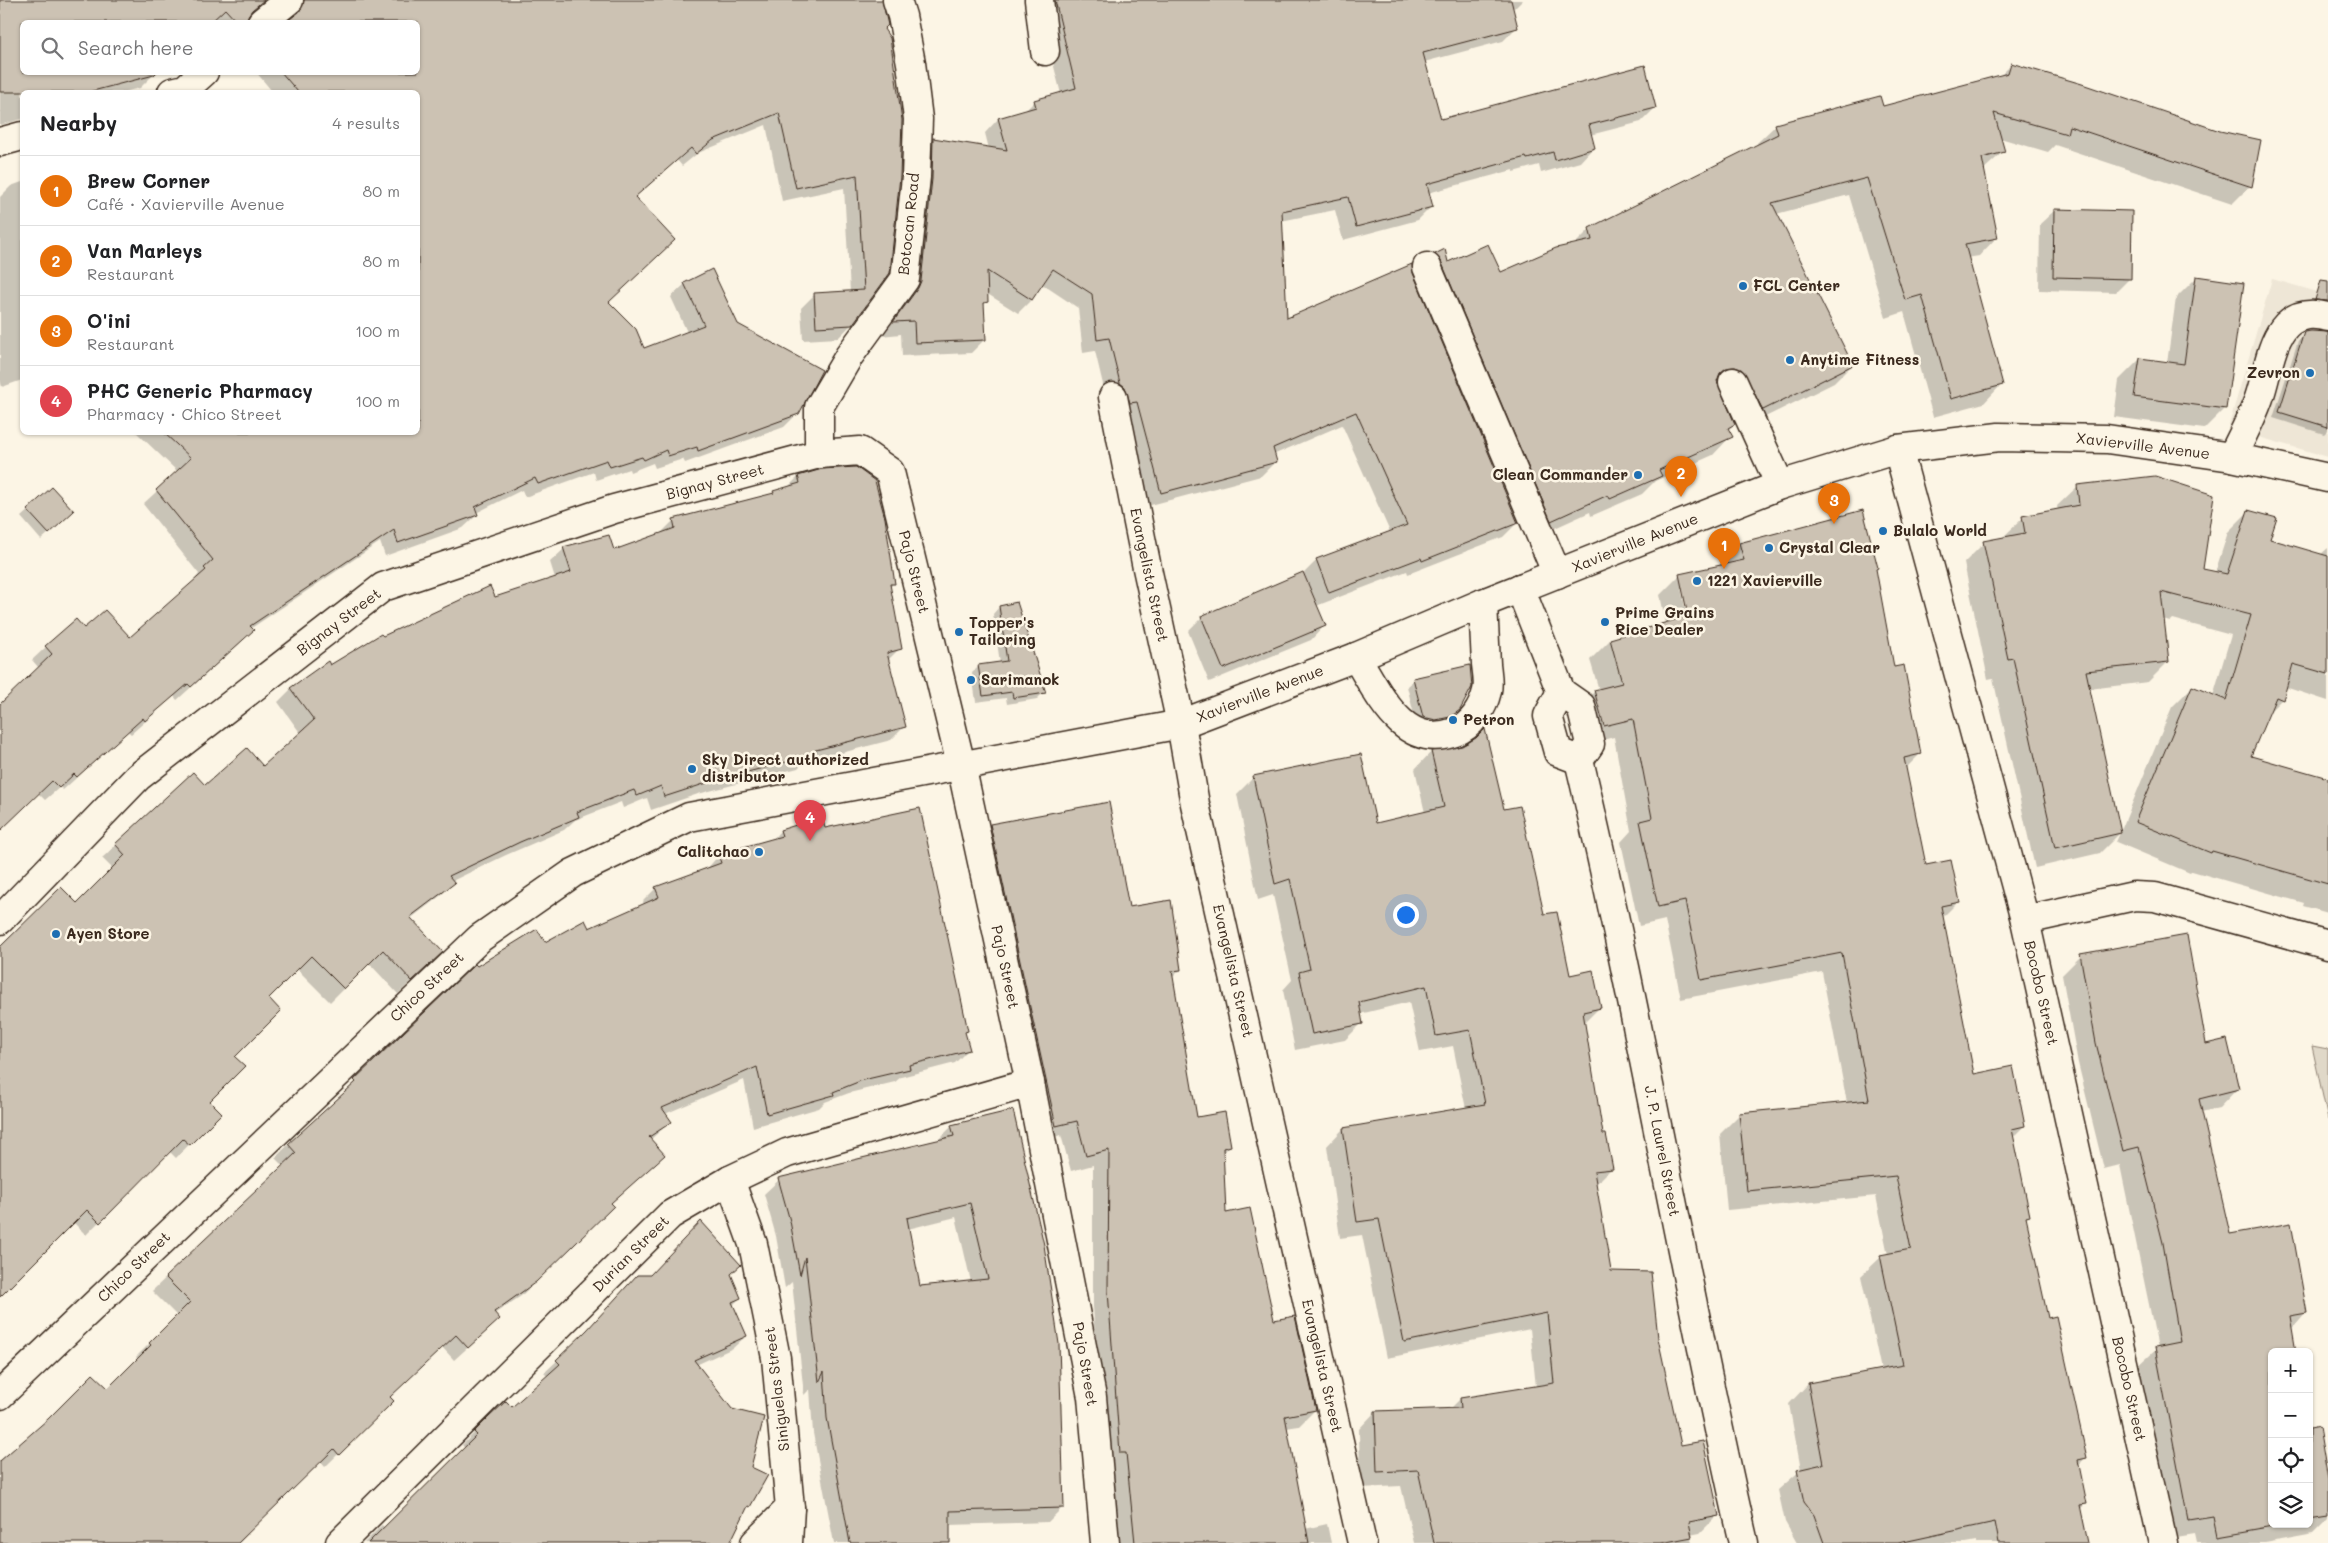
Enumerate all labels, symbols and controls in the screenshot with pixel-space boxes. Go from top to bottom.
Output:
search box [20,20,420,75]
icon: search [38,34,66,62]
text: Search here [78,35,194,60]
text: Nearby [40,109,117,136]
text: 4 results [332,112,400,133]
text: Brew Corner [87,168,210,193]
street label: Botocan Road [893,172,923,276]
text: 1 [52,180,60,201]
text: 80 m [363,180,400,201]
text: Café · Xavierville Avenue [87,193,285,214]
text: Van Marleys [87,238,202,263]
text: 2 [52,250,60,271]
text: 80 m [363,250,400,271]
text: Restaurant [87,263,175,284]
place label: FCL Center [1753,275,1840,295]
marker: FCL Center [1737,280,1749,292]
text: O'ini [87,308,131,333]
text: 3 [51,320,61,341]
text: 100 m [355,320,400,341]
text: Restaurant [87,333,175,354]
place label: Anytime Fitness [1800,349,1919,369]
marker: Anytime Fitness [1784,354,1796,366]
place label: Zevron [2247,362,2300,382]
marker: Zevron [2304,367,2316,379]
text: PHC Generic Pharmacy [87,378,313,403]
text: 4 [51,390,61,411]
text: 100 m [355,390,400,411]
text: Pharmacy · Chico Street [87,403,282,424]
street label: Xavierville Avenue [2075,427,2211,463]
pin: 2 [1665,456,1697,497]
street label: Bignay Street [664,458,766,504]
place label: Clean Commander [1493,464,1628,484]
marker: Clean Commander [1632,469,1644,481]
pin: 3 [1818,483,1850,524]
street label: Evangelista Street [1126,506,1174,644]
street label: Xavierville Avenue [1568,508,1701,577]
place label: Bulalo World [1893,520,1987,540]
marker: Bulalo World [1877,525,1889,537]
street label: Pajo Street [895,528,935,615]
pin: 1 [1708,528,1740,569]
place label: Crystal Clear [1779,537,1880,557]
marker: Crystal Clear [1763,542,1775,554]
place label: 1221 Xavierville [1707,570,1822,590]
marker: 1221 Xavierville [1691,575,1703,587]
street label: Bignay Street [292,583,385,659]
place label: Prime Grains Rice Dealer [1615,602,1714,639]
place label: Topper's Tailoring [969,612,1036,649]
marker: Prime Grains Rice Dealer [1599,616,1611,628]
marker: Topper's Tailoring [953,626,965,638]
street label: Xavierville Avenue [1193,660,1326,727]
place label: Sarimanok [981,669,1059,689]
marker: Sarimanok [965,674,977,686]
place label: Petron [1463,709,1514,729]
marker: Petron [1447,714,1459,726]
place label: Sky Direct authorized distributor [702,749,869,786]
marker: Sky Direct authorized distributor [686,763,698,775]
pin: 4 [794,800,826,841]
place label: Calitchao [677,841,749,861]
marker: Calitchao [753,846,765,858]
street label: Evangelista Street [1209,902,1259,1039]
your location [1393,902,1419,928]
place label: Ayen Store [66,923,150,943]
street label: Pajo Street [987,923,1025,1010]
marker: Ayen Store [50,928,62,940]
street label: Bocobo Street [2020,938,2064,1047]
street label: Chico Street [385,947,468,1026]
street label: J. P. Laurel Street [1640,1084,1685,1218]
street label: Durian Street [588,1211,673,1296]
street label: Chico Street [93,1226,174,1306]
street label: Evangelista Street [1298,1297,1348,1434]
street label: Pajo Street [1069,1320,1103,1407]
street label: Siniguelas Street [758,1326,794,1452]
street label: Bocobo Street [2108,1334,2152,1443]
map controls [2268,1348,2313,1528]
button: + [2268,1348,2313,1393]
button: − [2268,1393,2313,1438]
button: locate [2268,1438,2313,1483]
button: layers [2268,1483,2313,1528]

